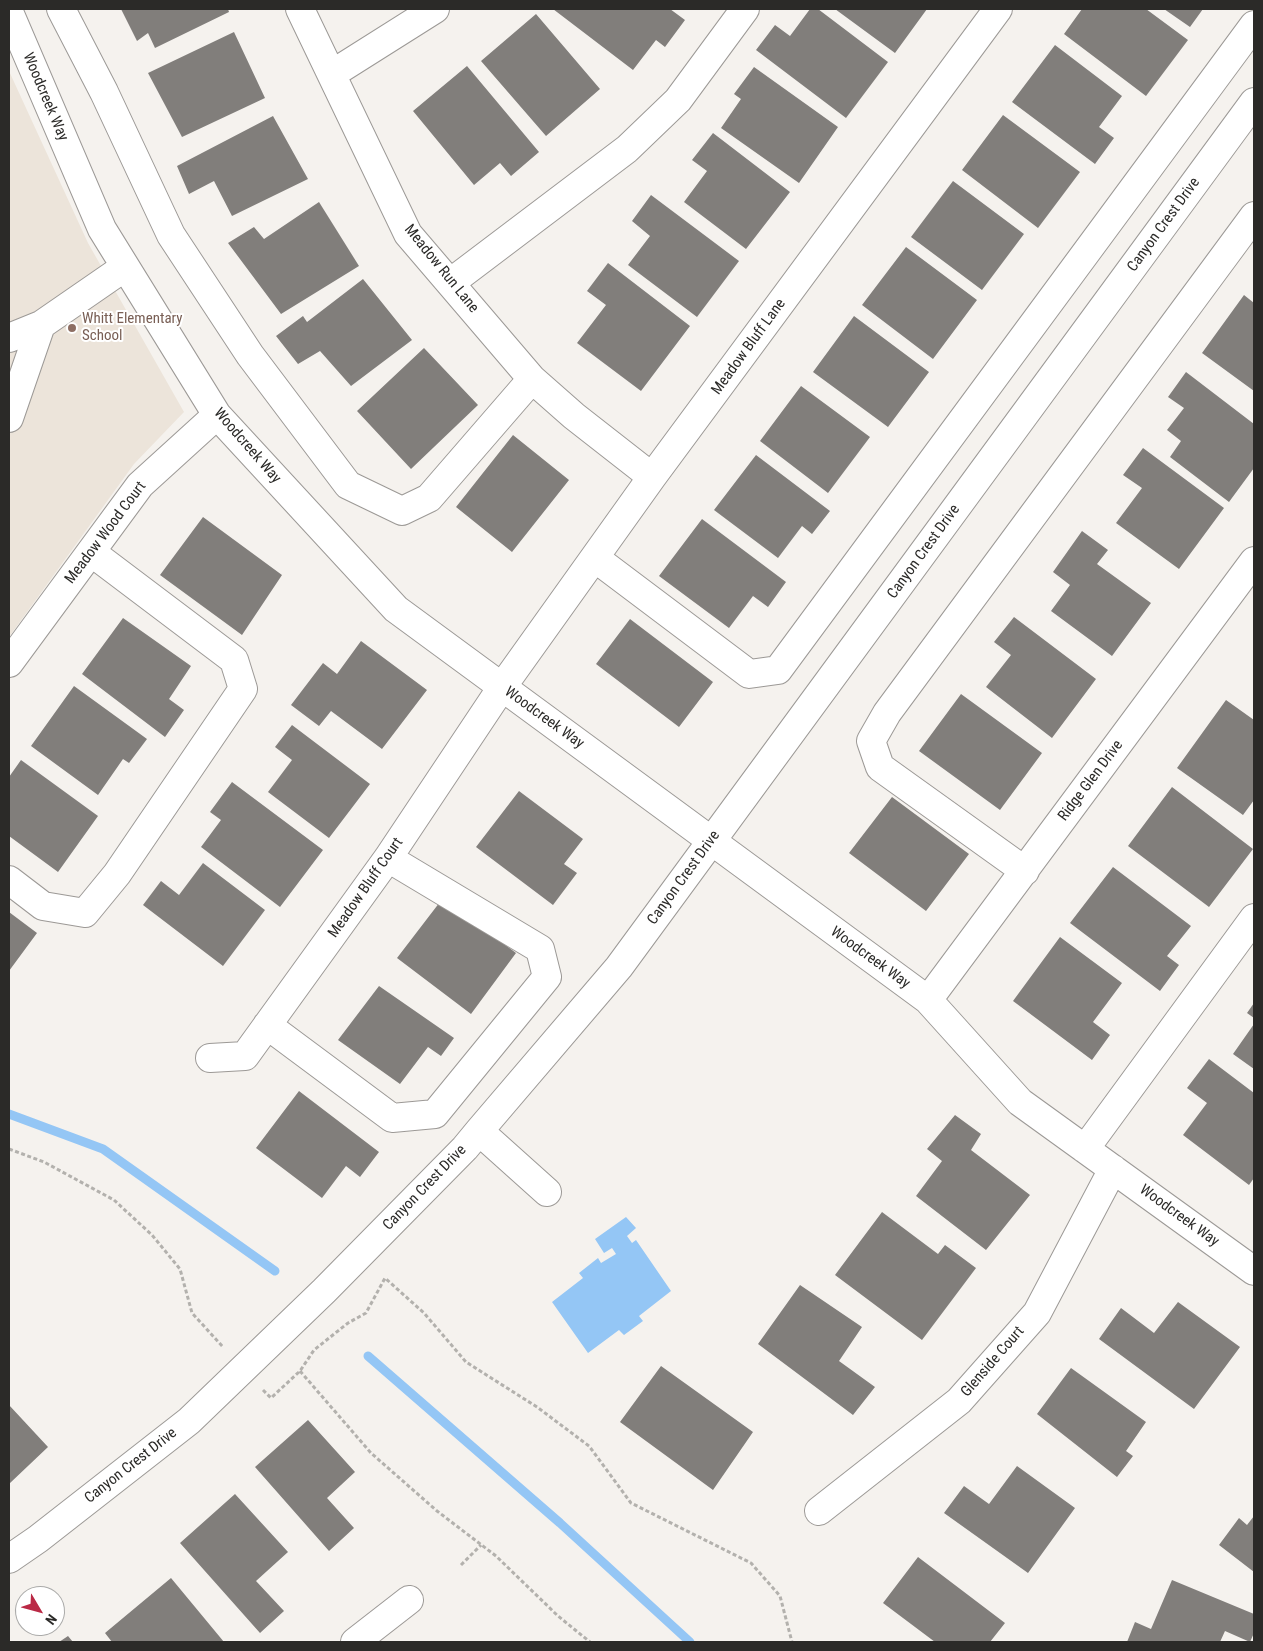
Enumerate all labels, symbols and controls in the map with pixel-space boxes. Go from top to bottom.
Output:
street label: Woodcreek Way [18,50,72,144]
street label: Canyon Crest Drive [1124,174,1204,276]
street label: Meadow Run Lane [400,221,482,317]
street label: Meadow Bluff Lane [708,296,790,398]
place label: Whitt Elementary School [82,310,183,345]
marker: Whitt Elementary School [66,322,78,334]
street label: Woodcreek Way [209,405,285,487]
street label: Meadow Wood Court [62,478,150,588]
street label: Canyon Crest Drive [884,501,964,603]
street label: Woodcreek Way [501,683,587,753]
street label: Ridge Glen Drive [1055,737,1127,825]
street label: Canyon Crest Drive [644,827,724,929]
street label: Meadow Bluff Court [325,834,407,942]
street label: Woodcreek Way [827,923,913,993]
street label: Canyon Crest Drive [380,1141,470,1235]
street label: Woodcreek Way [1136,1181,1222,1251]
street label: Glenside Court [958,1323,1028,1401]
street label: Canyon Crest Drive [81,1424,181,1508]
north arrow [15,1586,65,1636]
text: N [42,1611,60,1628]

